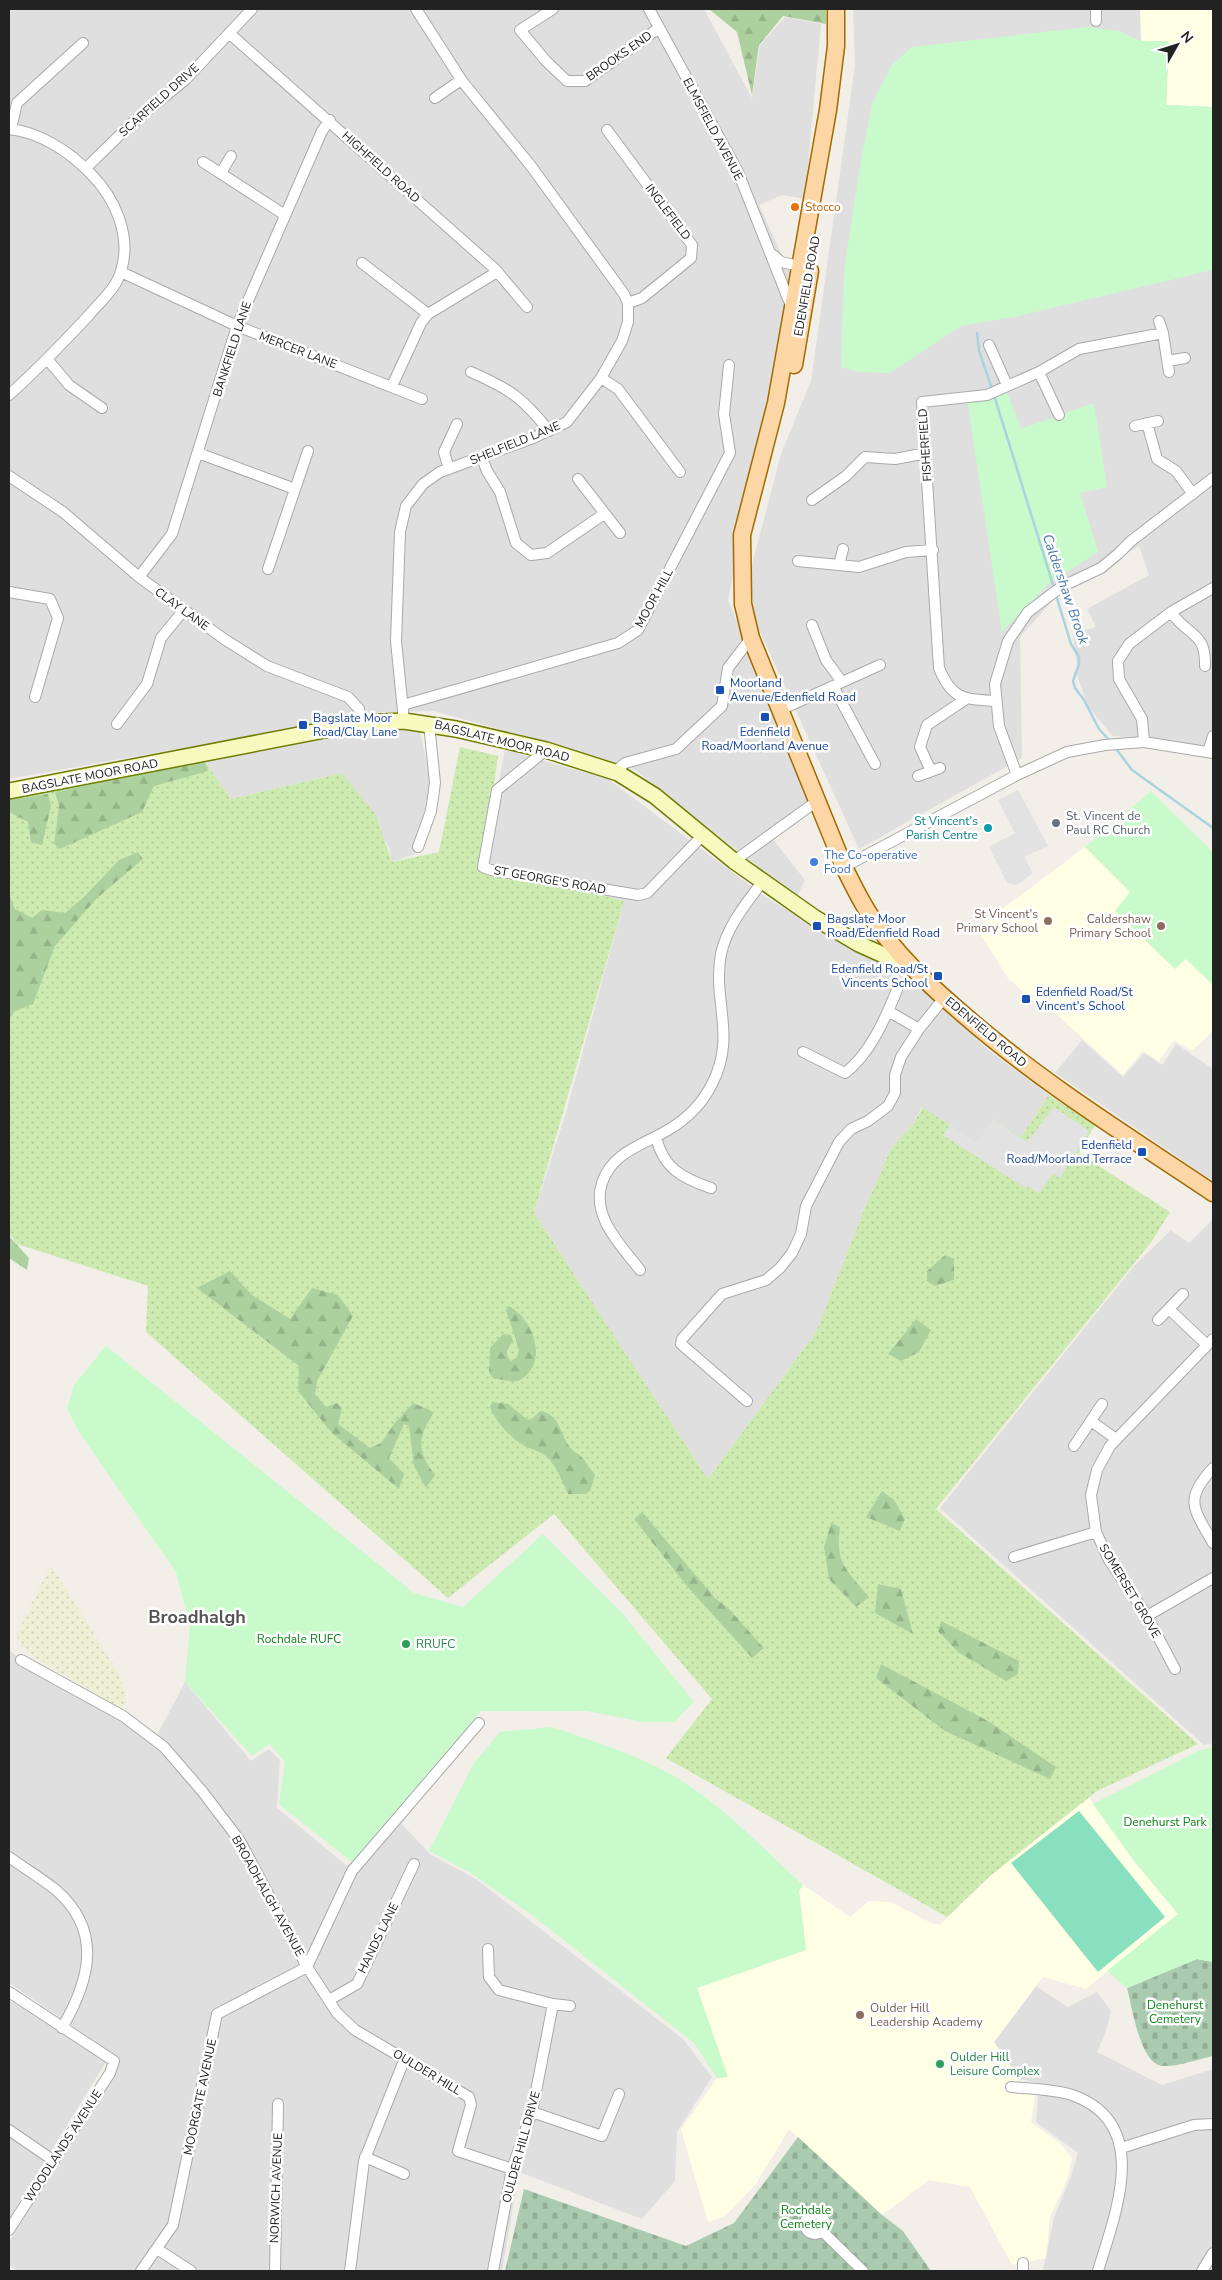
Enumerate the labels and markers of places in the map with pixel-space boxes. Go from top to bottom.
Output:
place label: Stocco [805,199,841,215]
marker: Stocco [789,201,801,213]
place label: Moorland Avenue/Edenfield Road [730,675,856,705]
marker: Moorland Avenue/Edenfield Road [714,684,726,696]
place label: Bagslate Moor Road/Clay Lane [313,710,397,740]
marker: Edenfield Road/Moorland Avenue [759,711,771,723]
marker: Bagslate Moor Road/Clay Lane [297,719,309,731]
place label: Edenfield Road/Moorland Avenue [702,724,828,754]
place label: St. Vincent de Paul RC Church [1066,808,1150,838]
place label: St Vincent's Parish Centre [906,813,978,843]
marker: St. Vincent de Paul RC Church [1050,817,1062,829]
marker: St Vincent's Parish Centre [982,822,994,834]
place label: The Co-operative Food [824,847,917,877]
marker: The Co-operative Food [808,856,820,868]
place label: St Vincent's Primary School [956,906,1038,936]
place label: Bagslate Moor Road/Edenfield Road [827,911,940,941]
place label: Caldershaw Primary School [1069,911,1151,941]
marker: St Vincent's Primary School [1042,915,1054,927]
marker: Bagslate Moor Road/Edenfield Road [811,920,823,932]
marker: Caldershaw Primary School [1155,920,1167,932]
place label: Edenfield Road/St Vincents School [831,961,929,991]
marker: Edenfield Road/St Vincents School [932,970,944,982]
place label: Edenfield Road/St Vincent's School [1035,984,1133,1014]
marker: Edenfield Road/St Vincent's School [1020,993,1032,1005]
place label: Edenfield Road/Moorland Terrace [1007,1137,1132,1167]
marker: Edenfield Road/Moorland Terrace [1136,1146,1148,1158]
place label: RRUFC [416,1636,455,1652]
marker: RRUFC [400,1638,412,1650]
place label: Oulder Hill Leadership Academy [870,2000,983,2030]
marker: Oulder Hill Leadership Academy [854,2009,866,2021]
place label: Oulder Hill Leisure Complex [950,2049,1040,2079]
marker: Oulder Hill Leisure Complex [934,2058,946,2070]

